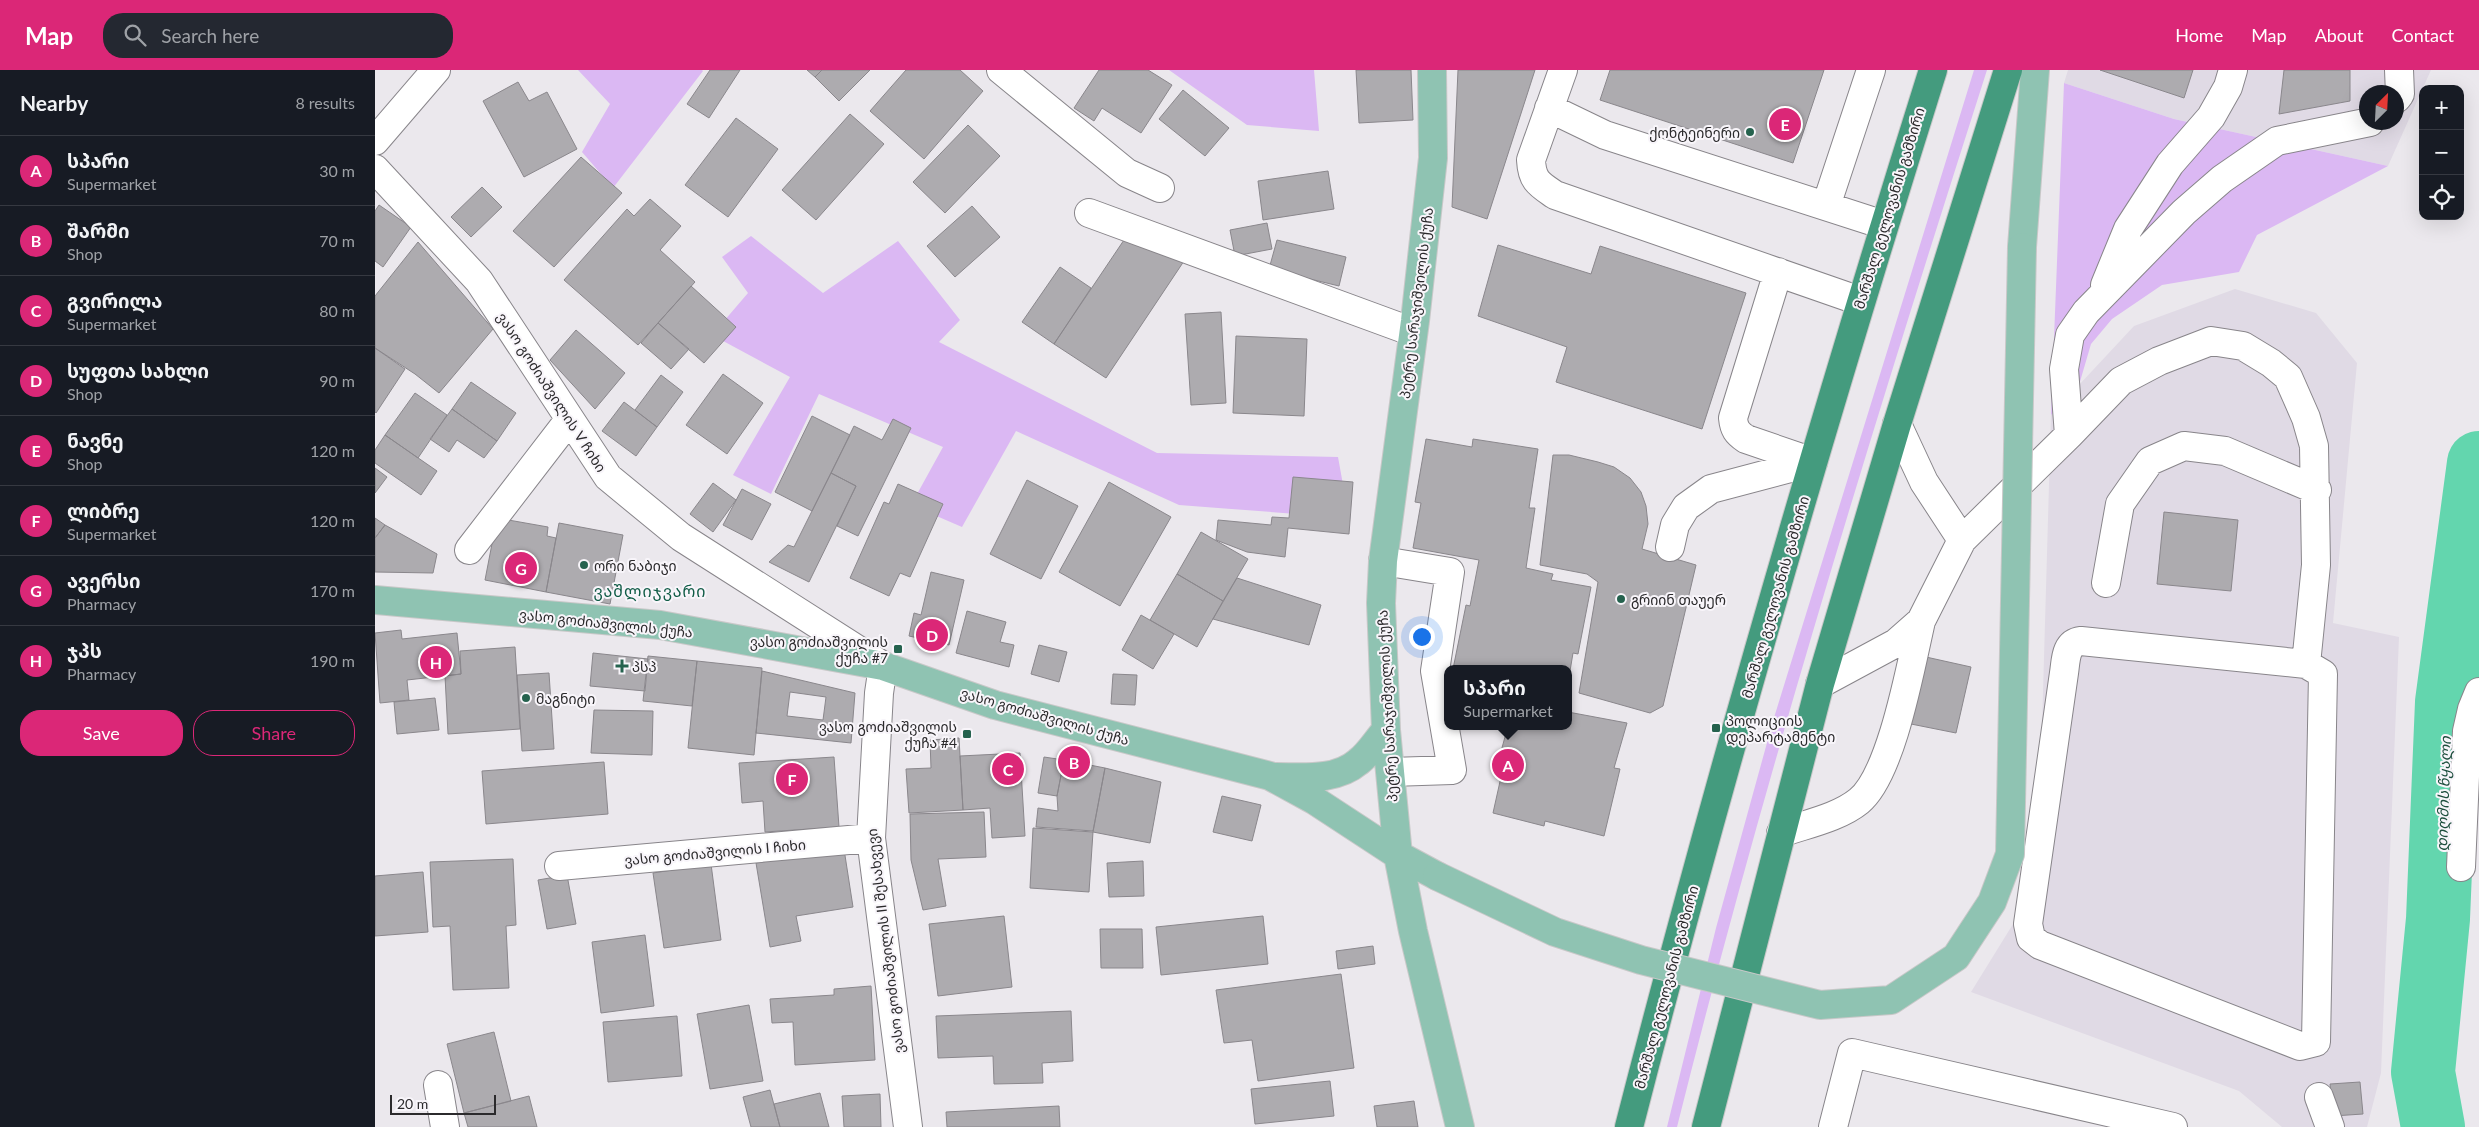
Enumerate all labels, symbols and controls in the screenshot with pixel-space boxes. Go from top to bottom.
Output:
search box [103,13,453,58]
text: Map [25,21,73,50]
icon: search [121,21,149,49]
text: Search here [161,24,259,47]
text: Home [2175,24,2223,46]
text: Map [2251,24,2287,46]
text: About [2315,24,2364,46]
text: Contact [2392,24,2454,46]
north arrow [2359,85,2404,130]
map controls [2419,85,2464,220]
button: + [2419,85,2464,130]
text: Nearby [20,90,88,115]
text: 8 results [295,93,355,112]
pin: E [1769,105,1801,143]
street label: მარშალ გელოვანის გამზირი [1850,105,1929,311]
place label: ქონტეინერი [1649,124,1740,142]
marker: ქონტეინერი [1744,126,1756,138]
button: − [2419,130,2464,175]
text: სპარი [67,149,129,172]
text: A [30,161,42,180]
text: 30 m [319,161,355,180]
text: Supermarket [67,174,156,193]
button: locate [2419,175,2464,220]
street label: პეტრე სარაჯიშვილის ქუჩა [1396,206,1437,400]
text: შარმი [67,219,130,242]
text: B [31,231,41,250]
text: 70 m [319,231,355,250]
text: Shop [67,244,103,263]
text: გვირილა [67,289,162,312]
text: C [31,301,41,320]
text: 80 m [319,301,355,320]
street label: ვასო გოძიაშვილის V ჩიხი [493,309,610,476]
text: Supermarket [67,314,156,333]
text: სუფთა სახლი [67,359,209,382]
text: D [30,371,42,390]
text: 90 m [319,371,355,390]
text: Shop [67,384,103,403]
text: ნავნე [67,429,124,452]
text: E [31,441,41,460]
text: 120 m [310,441,355,460]
text: Shop [67,454,103,473]
street label: მარშალ გელოვანის გამზირი [1738,494,1813,700]
text: ლიბრე [67,499,140,522]
text: F [31,511,41,530]
text: 120 m [310,511,355,530]
text: Supermarket [67,524,156,543]
pin: G [505,549,537,587]
place label: ორი ნაბიჯი [594,557,677,575]
marker: ორი ნაბიჯი [578,559,590,571]
text: ავერსი [67,569,141,592]
text: G [30,581,42,600]
text: 170 m [310,581,355,600]
district label: ვაშლიჯვარი [594,581,706,602]
place label: გრიინ თაუერ [1631,591,1726,609]
marker: გრიინ თაუერ [1615,593,1627,605]
text: Pharmacy [67,594,136,613]
street label: ვასო გოძიაშვილის ქუჩა [518,605,694,642]
street label: პეტრე სარაჯიშვილის ქუჩა [1373,609,1402,803]
pin: D [916,616,948,654]
your location [1409,624,1435,650]
place label: ვასო გოძიაშვილის ქუჩა #7 [750,633,888,667]
text: ჯპს [67,639,102,662]
pin: H [420,643,452,681]
marker: ვასო გოძიაშვილის ქუჩა #7 [892,643,904,655]
text: H [30,651,42,670]
text: 190 m [310,651,355,670]
place label: პსპ [632,658,657,675]
marker: პსპ [616,660,628,672]
text: Pharmacy [67,664,136,683]
popup [1444,665,1572,730]
text: სპარი [1463,676,1526,699]
street label: ვასო გოძიაშვილის ქუჩა [958,684,1131,749]
place label: მაგნიტი [536,690,595,708]
marker: მაგნიტი [520,692,532,704]
text: Supermarket [1463,701,1553,720]
button: Save [20,710,183,756]
button: Share [193,710,355,756]
place label: პოლიციის დეპარტამენტი [1726,712,1835,746]
place label: ვასო გოძიაშვილის ქუჩა #4 [819,718,957,752]
marker: პოლიციის დეპარტამენტი [1710,722,1722,734]
marker: ვასო გოძიაშვილის ქუჩა #4 [961,728,973,740]
water label: დიღმის წყალი [2432,735,2455,852]
pin: B [1058,743,1090,781]
pin: A [1492,746,1524,784]
pin: C [992,750,1024,788]
pin: F [776,760,808,798]
street label: ვასო გოძიაშვილის II შესახვევი [863,827,908,1054]
street label: ვასო გოძიაშვილის I ჩიხი [623,836,807,869]
street label: მარშალ გელოვანის გამზირი [1631,884,1702,1091]
scale bar [390,1092,496,1115]
text: 20 m [397,1095,428,1112]

